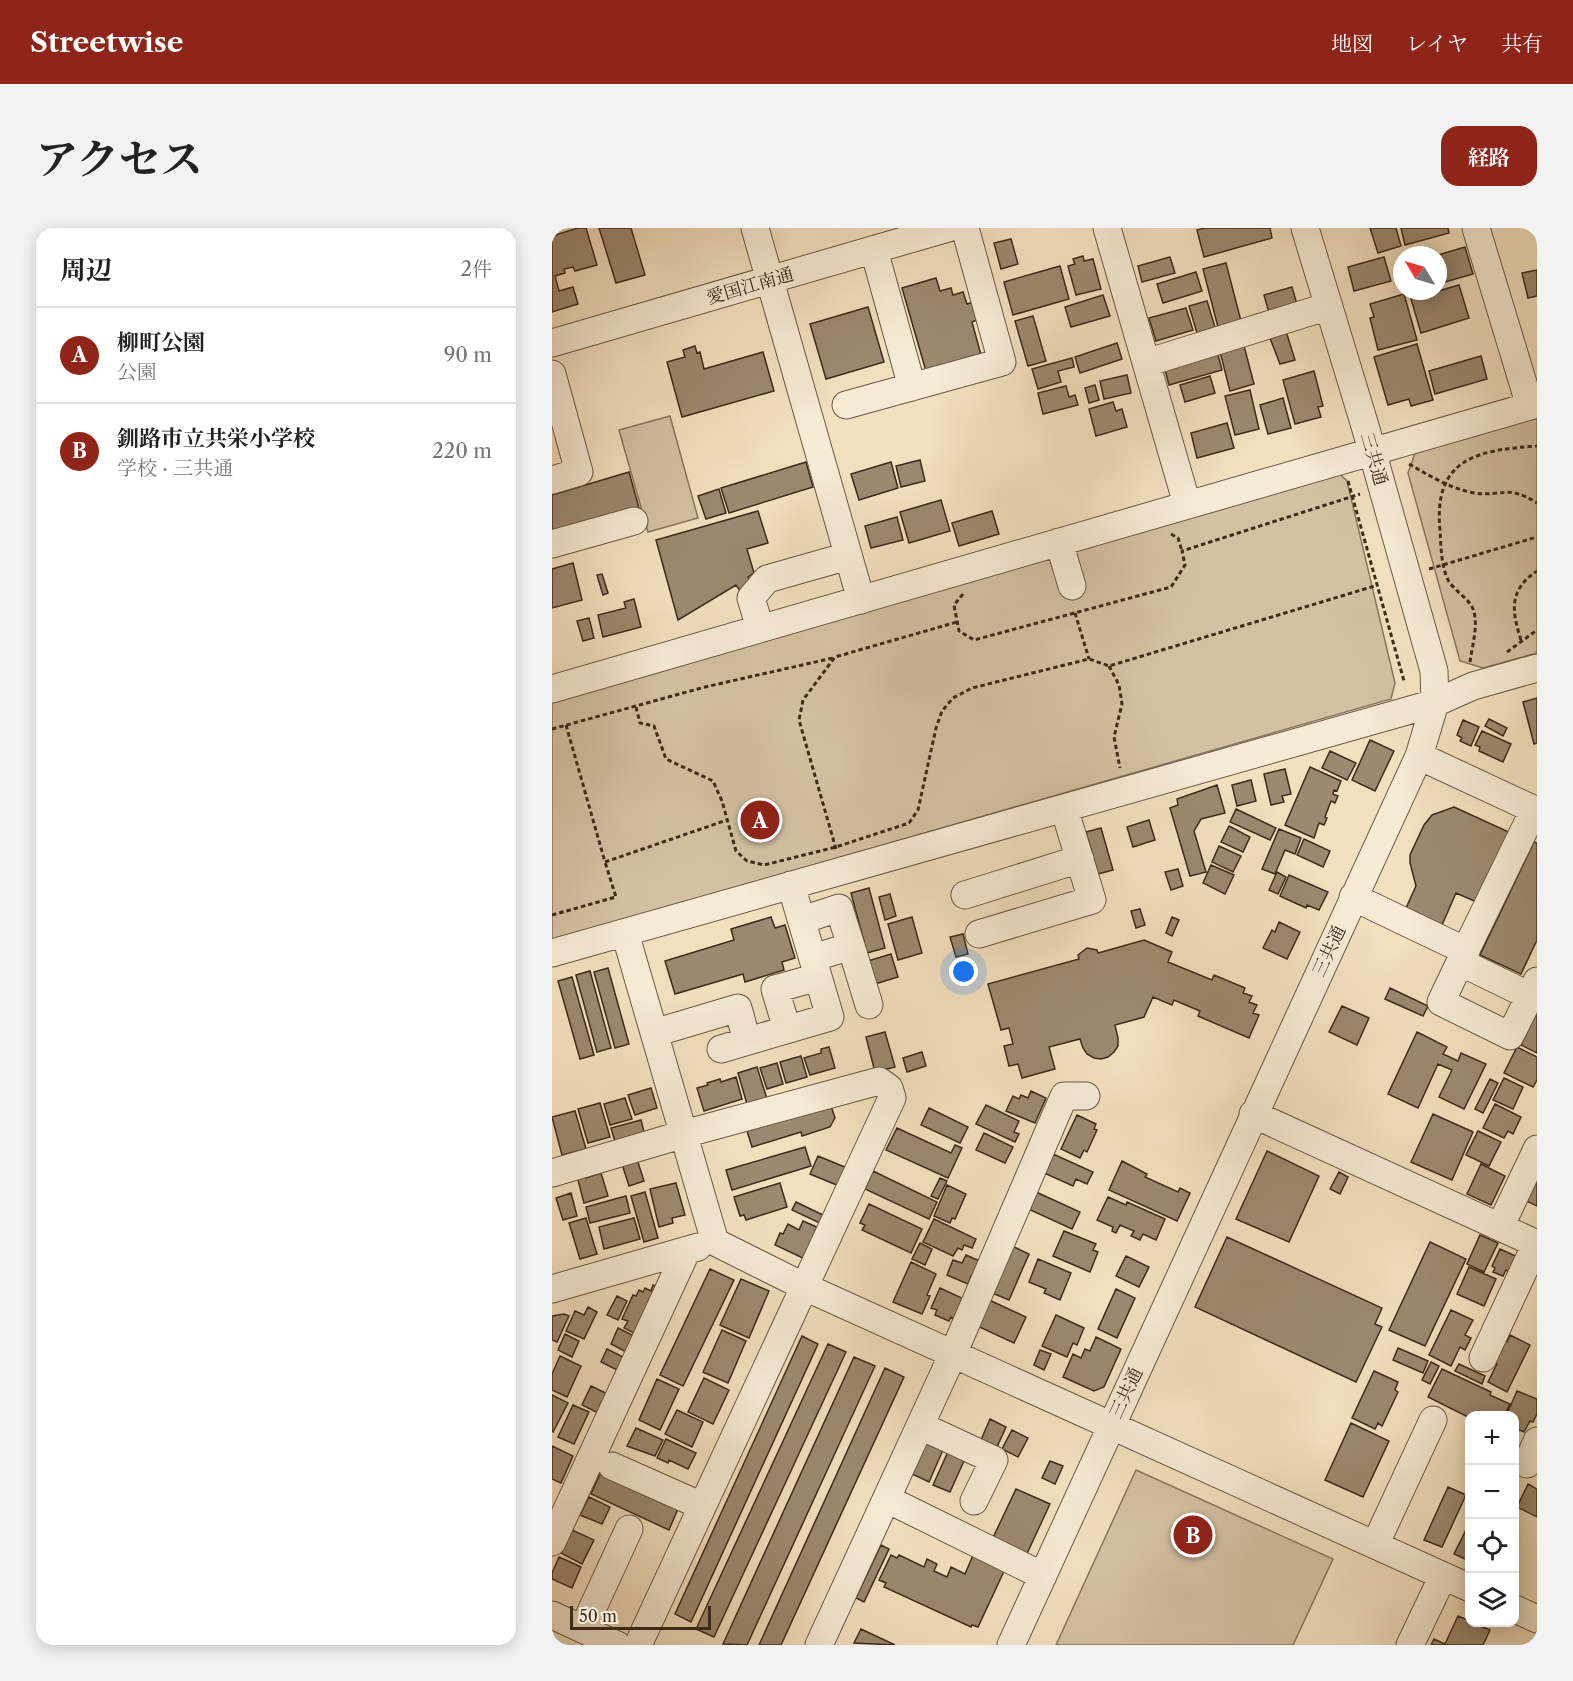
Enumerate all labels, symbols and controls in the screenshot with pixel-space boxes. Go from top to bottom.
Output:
text: Streetwise [30,25,184,59]
text: 地図 [1331,31,1373,56]
text: レイヤ [1406,31,1468,56]
text: 共有 [1501,31,1543,56]
button: 経路 [1441,126,1537,186]
text: アクセス [36,133,203,185]
north arrow [1393,246,1447,300]
text: 周辺 [60,254,112,286]
text: 2件 [461,257,492,281]
street label: 愛国江南通 [704,263,796,309]
text: 柳町公園 [117,329,205,356]
text: A [72,343,87,367]
text: 90 m [444,343,492,367]
text: 公園 [117,360,157,384]
text: 釧路市立共栄小学校 [117,425,315,452]
street label: 三共通 [1356,430,1392,488]
text: B [72,439,87,463]
text: 220 m [432,439,492,463]
text: 学校 · 三共通 [117,456,233,480]
pin: A [740,798,780,842]
street label: 三共通 [1308,922,1350,980]
your location [949,957,978,986]
street label: 三共通 [1105,1364,1147,1422]
map controls [1465,1411,1519,1627]
button: + [1465,1411,1519,1465]
button: − [1465,1465,1519,1519]
pin: B [1174,1512,1212,1558]
button: locate [1465,1519,1519,1573]
button: layers [1465,1573,1519,1627]
scale bar [570,1603,711,1630]
text: 50 m [579,1606,617,1626]

